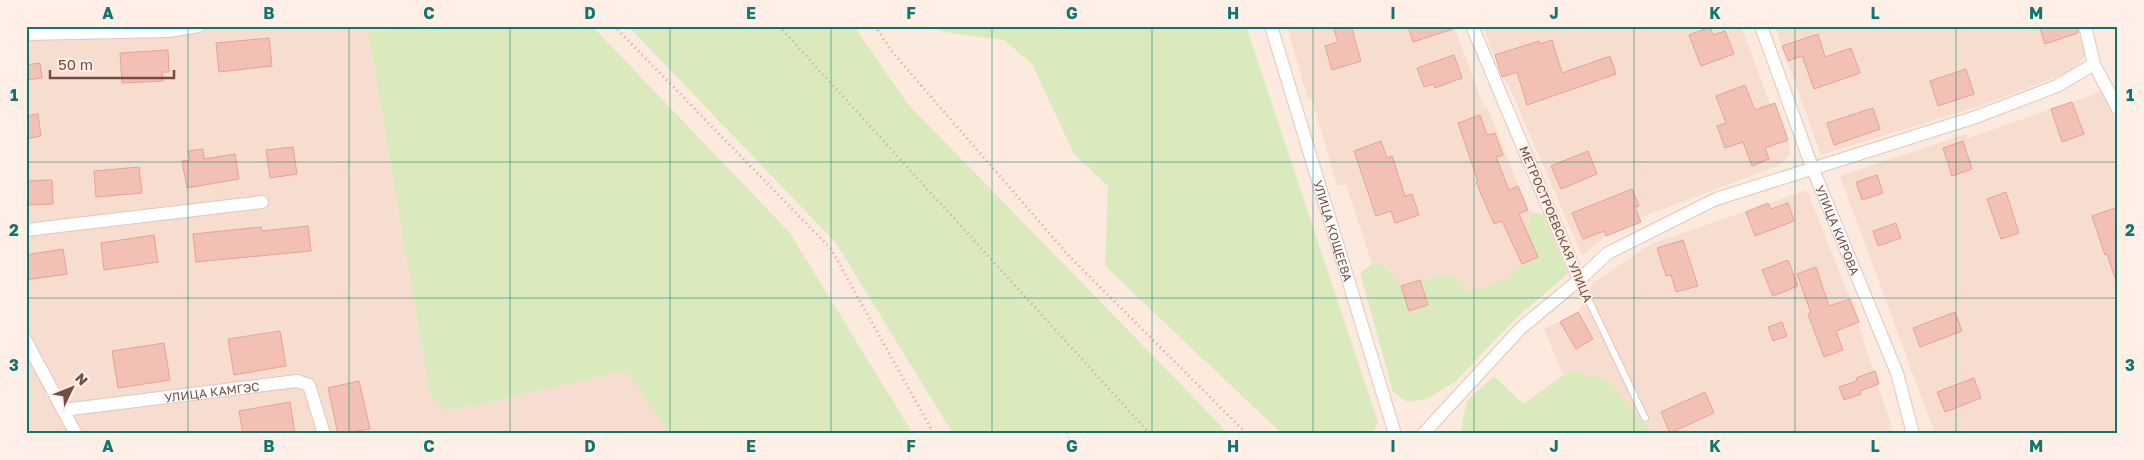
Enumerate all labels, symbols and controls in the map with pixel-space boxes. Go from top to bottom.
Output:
text: A [102,3,114,23]
text: B [263,3,275,23]
text: C [423,3,435,23]
text: D [584,3,596,23]
text: E [746,3,756,23]
text: F [906,3,916,23]
text: G [1066,3,1078,23]
text: H [1227,3,1239,23]
text: I [1390,3,1396,23]
text: J [1549,3,1559,23]
text: K [1709,3,1721,23]
text: L [1870,3,1880,23]
text: M [2029,3,2043,23]
scale bar [50,48,174,80]
text: 50 m [58,55,93,73]
text: 1 [10,85,18,105]
text: 1 [2126,85,2134,105]
street label: МЕТРОСТРОЕВСКАЯ УЛИЦА [1516,144,1596,304]
street label: УЛИЦА КОЩЕЕВА [1311,178,1356,283]
street label: УЛИЦА КИРОВА [1813,183,1863,277]
text: 2 [9,220,19,240]
text: 2 [2125,220,2135,240]
text: 3 [9,355,19,375]
text: 3 [2125,355,2135,375]
north arrow [48,362,98,412]
text: N [72,369,92,388]
street label: УЛИЦА КАМГЭС [164,378,260,405]
text: A [102,436,114,456]
text: B [263,436,275,456]
text: C [423,436,435,456]
text: D [584,436,596,456]
text: E [746,436,756,456]
text: F [906,436,916,456]
text: G [1066,436,1078,456]
text: H [1227,436,1239,456]
text: I [1390,436,1396,456]
text: J [1549,436,1559,456]
text: K [1709,436,1721,456]
text: L [1870,436,1880,456]
text: M [2029,436,2043,456]

